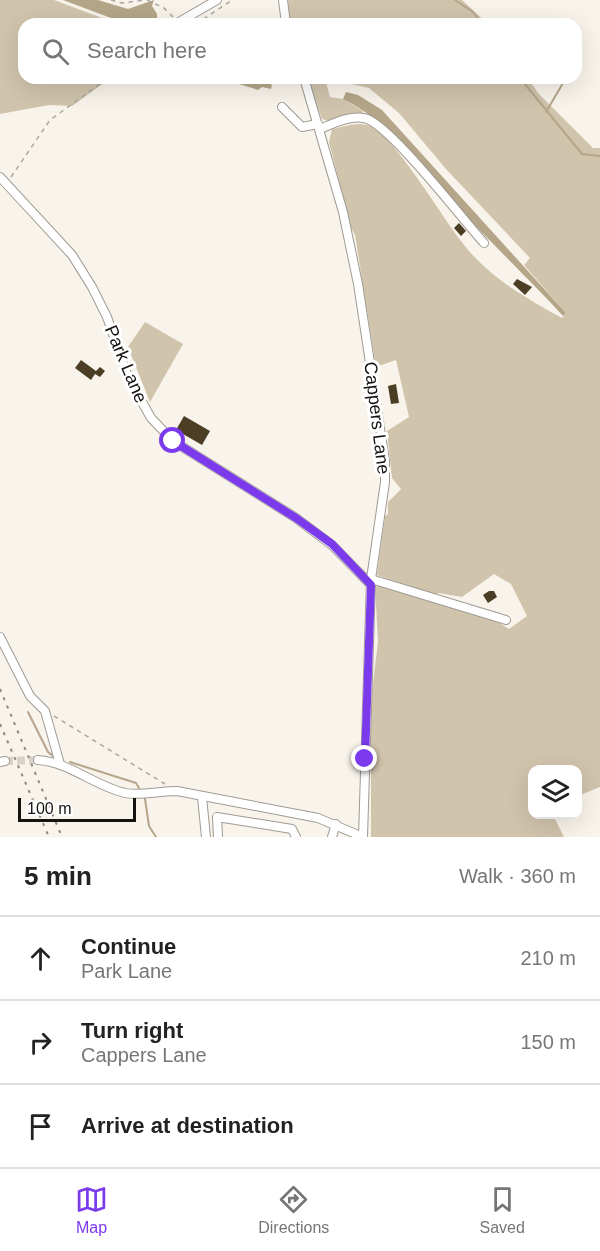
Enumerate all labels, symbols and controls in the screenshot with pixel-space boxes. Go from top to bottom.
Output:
search box [18,18,582,84]
icon: search [39,35,72,68]
text: Search here [87,38,207,63]
street label: Park Lane [101,322,151,406]
street label: Cappers Lane [360,361,394,475]
route start [159,427,185,453]
route end [351,745,377,771]
map controls [528,765,582,819]
button: layers [528,765,582,819]
scale bar [18,795,136,822]
text: 100 m [27,800,71,817]
text: 5 min [24,861,92,891]
text: Walk · 360 m [459,865,576,887]
text: Continue [81,934,176,959]
icon: ahead [24,942,57,975]
text: 210 m [520,947,576,969]
text: Park Lane [81,960,172,982]
text: Turn right [81,1018,183,1043]
icon: right [24,1026,57,1059]
text: 150 m [520,1031,576,1053]
text: Cappers Lane [81,1044,207,1066]
icon: arrive [24,1110,57,1143]
text: Arrive at destination [81,1113,294,1138]
tab: Map [75,1183,108,1237]
tab: Directions [258,1183,329,1237]
tab: Saved [480,1183,525,1237]

